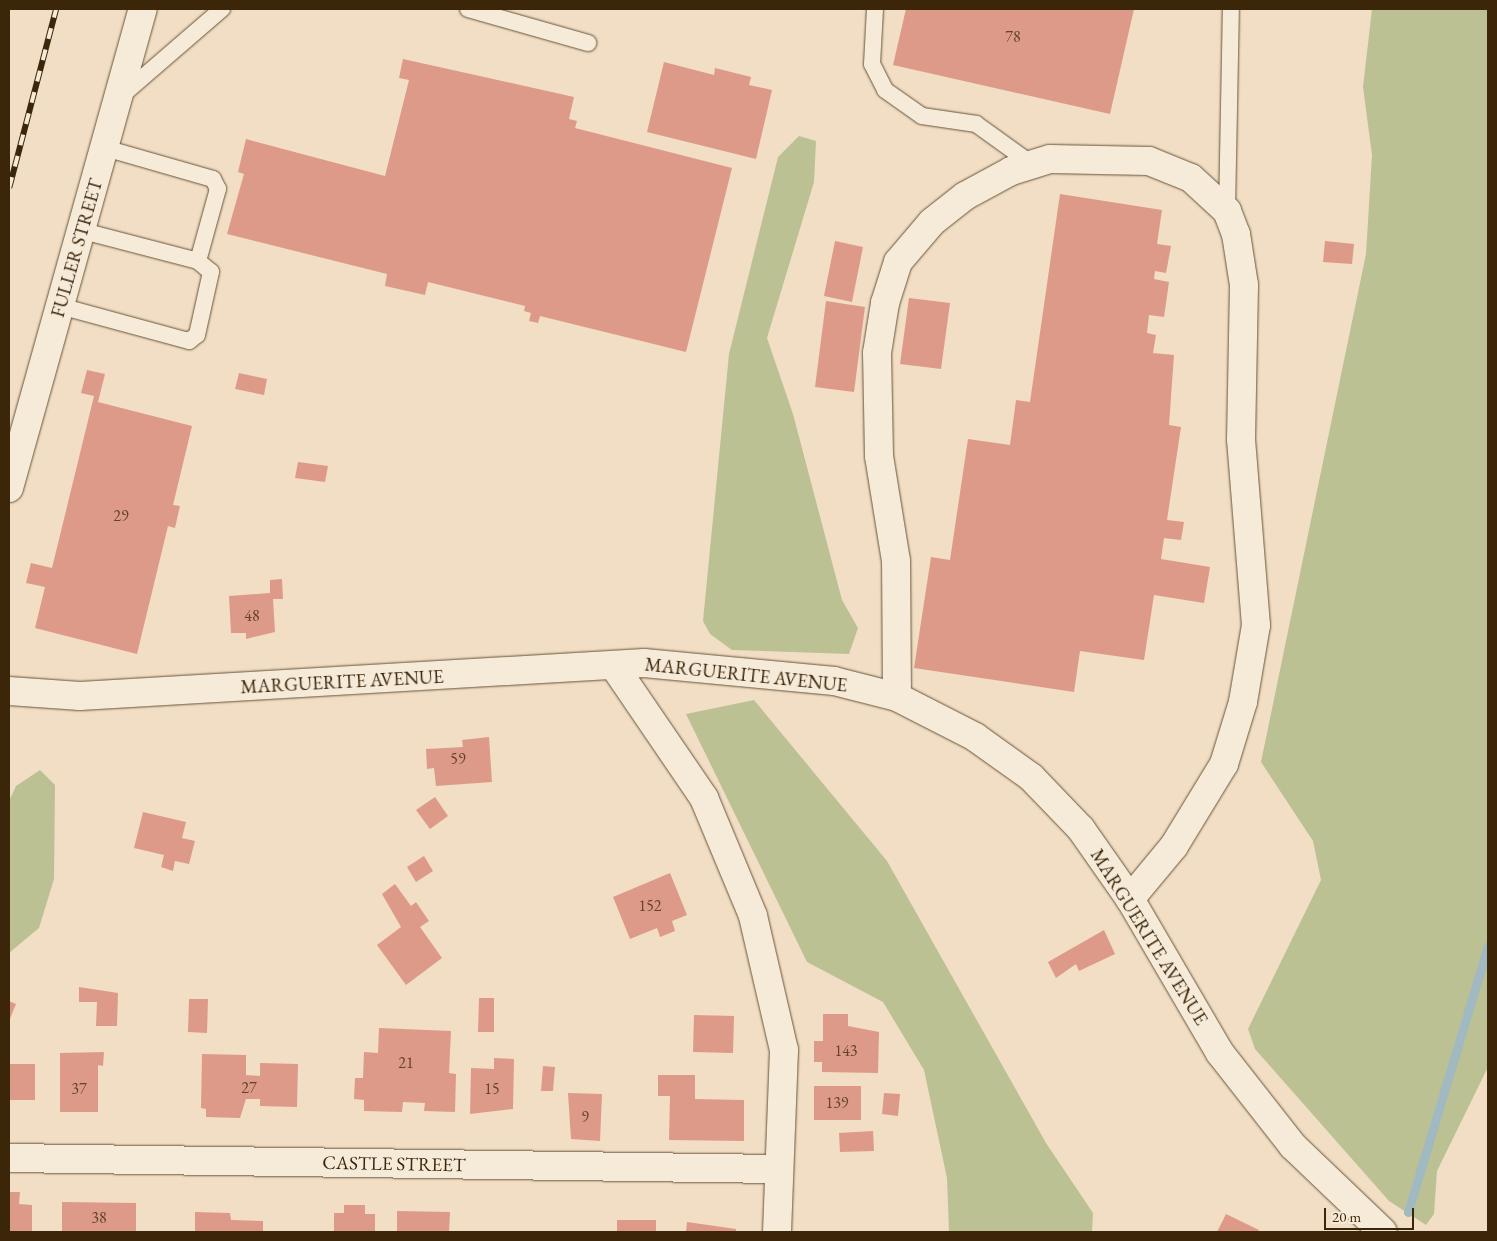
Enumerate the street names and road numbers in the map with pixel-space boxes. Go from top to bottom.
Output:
street label: FULLER STREET [46,176,108,320]
street label: MARGUERITE AVENUE [644,653,848,697]
street label: MARGUERITE AVENUE [240,665,444,699]
street label: MARGUERITE AVENUE [1085,845,1213,1029]
street label: CASTLE STREET [322,1151,466,1177]

